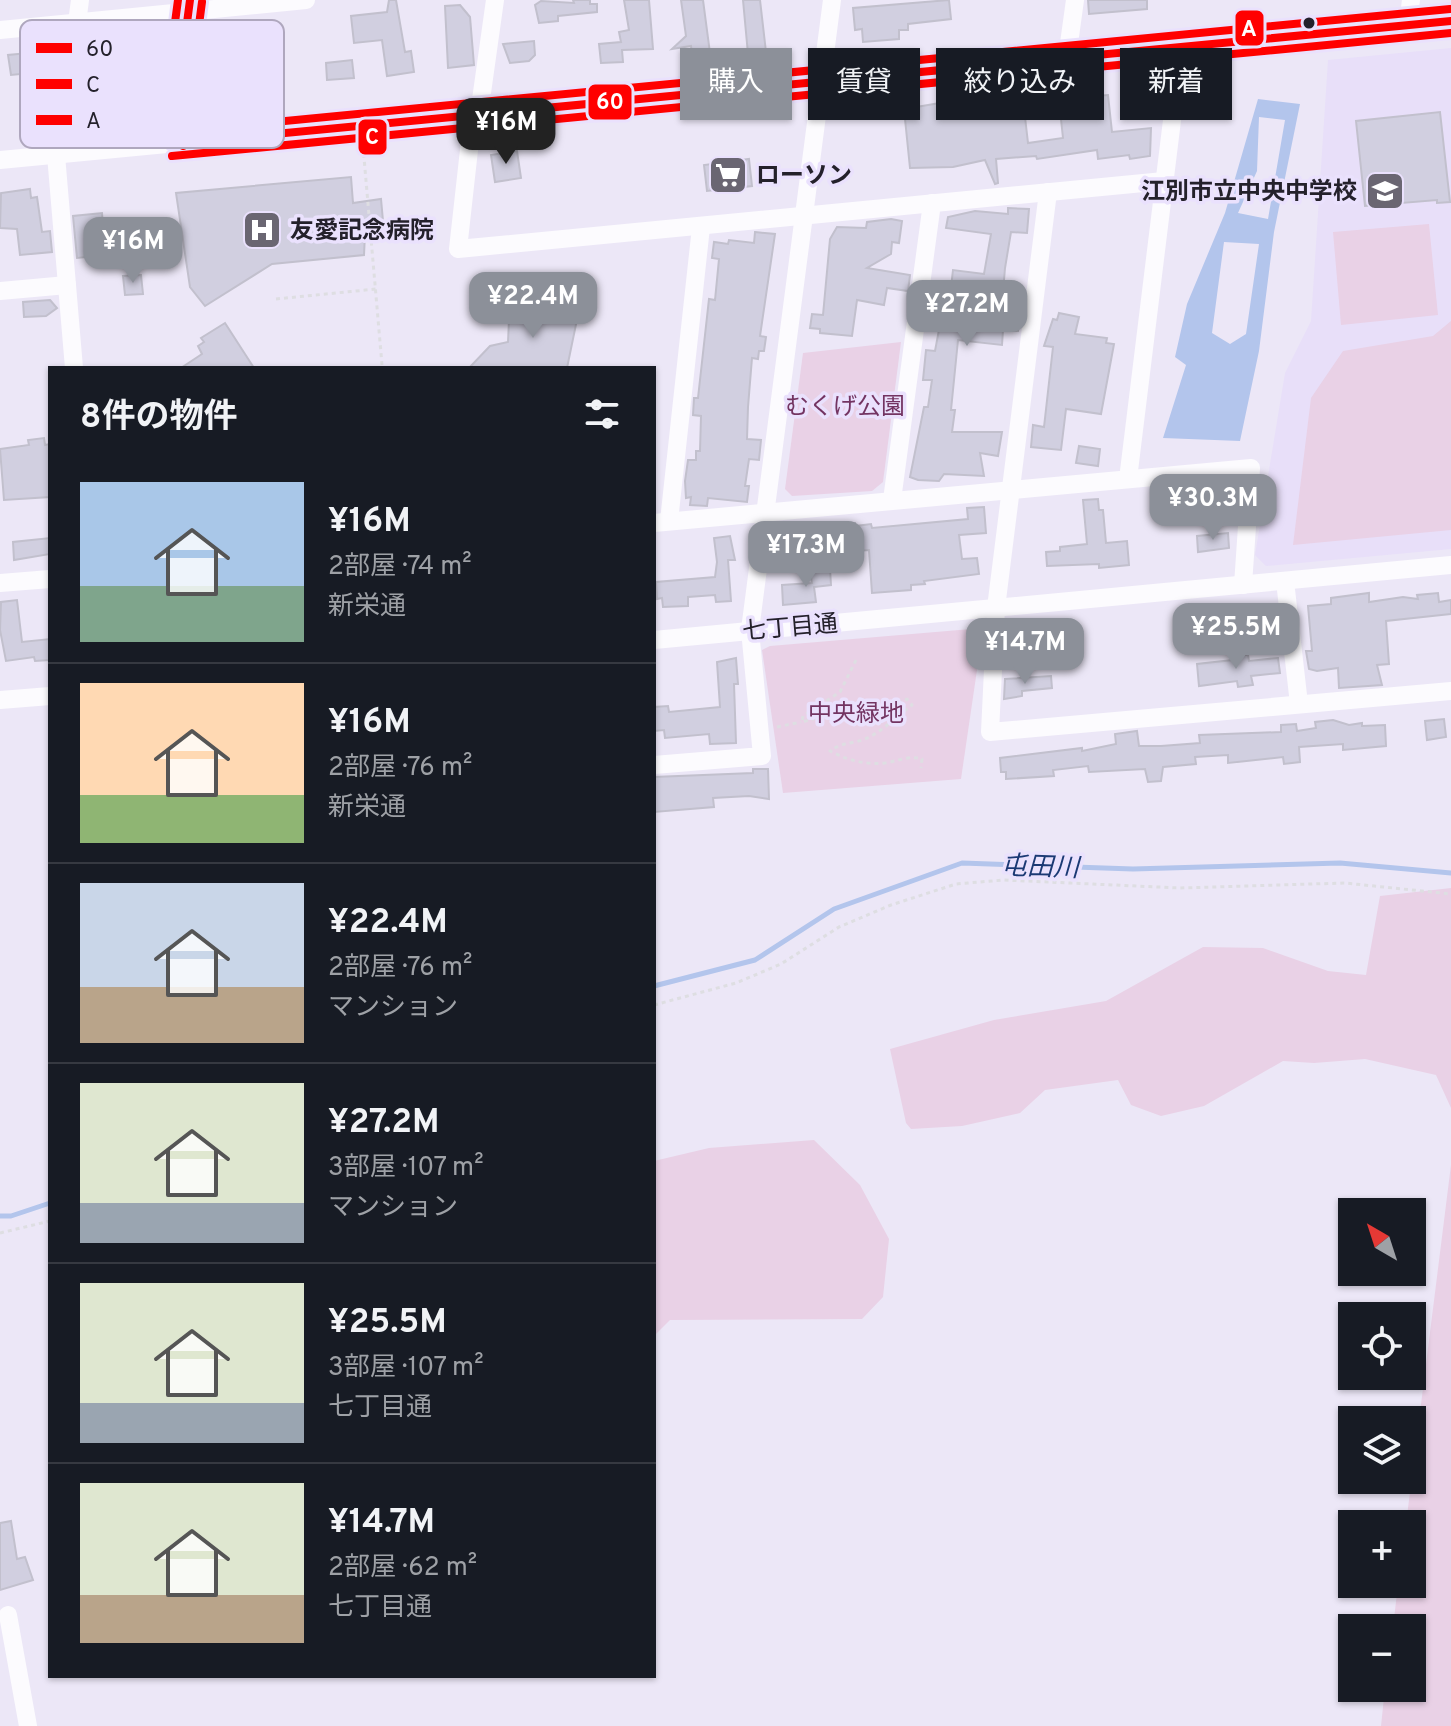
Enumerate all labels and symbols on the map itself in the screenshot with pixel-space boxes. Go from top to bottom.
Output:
line badge: A [1234,9,1265,47]
unlabelled marker [1301,15,1317,31]
text: A [1241,17,1257,44]
legend [20,20,284,148]
text: 60 [86,37,113,64]
text: C [86,73,100,100]
line badge: 60 [587,83,633,121]
text: 60 [596,90,624,117]
pin: ¥16M [459,98,553,166]
text: A [86,109,101,136]
line badge: C [357,118,388,156]
text: C [365,125,379,152]
supermarket icon: ローソン [707,154,749,196]
place label: ローソン [756,162,852,192]
school or university icon: 江別市立中央中学校 [1364,170,1406,212]
place label: 江別市立中央中学校 [1141,178,1357,208]
hospital icon: 友愛記念病院 [241,209,283,251]
pin: ¥16M [86,217,180,285]
place label: 友愛記念病院 [290,217,434,247]
pin: ¥22.4M [468,272,598,340]
pin: ¥27.2M [902,280,1032,348]
park label: むくげ公園 [785,393,905,423]
pin: ¥30.3M [1148,474,1278,542]
pin: ¥17.3M [741,521,871,589]
pin: ¥25.5M [1171,603,1301,671]
street label: 七丁目通 [741,610,839,648]
pin: ¥14.7M [960,618,1090,686]
park label: 中央緑地 [808,700,904,730]
water label: 屯田川 [1000,851,1082,886]
north arrow [1338,1198,1426,1286]

